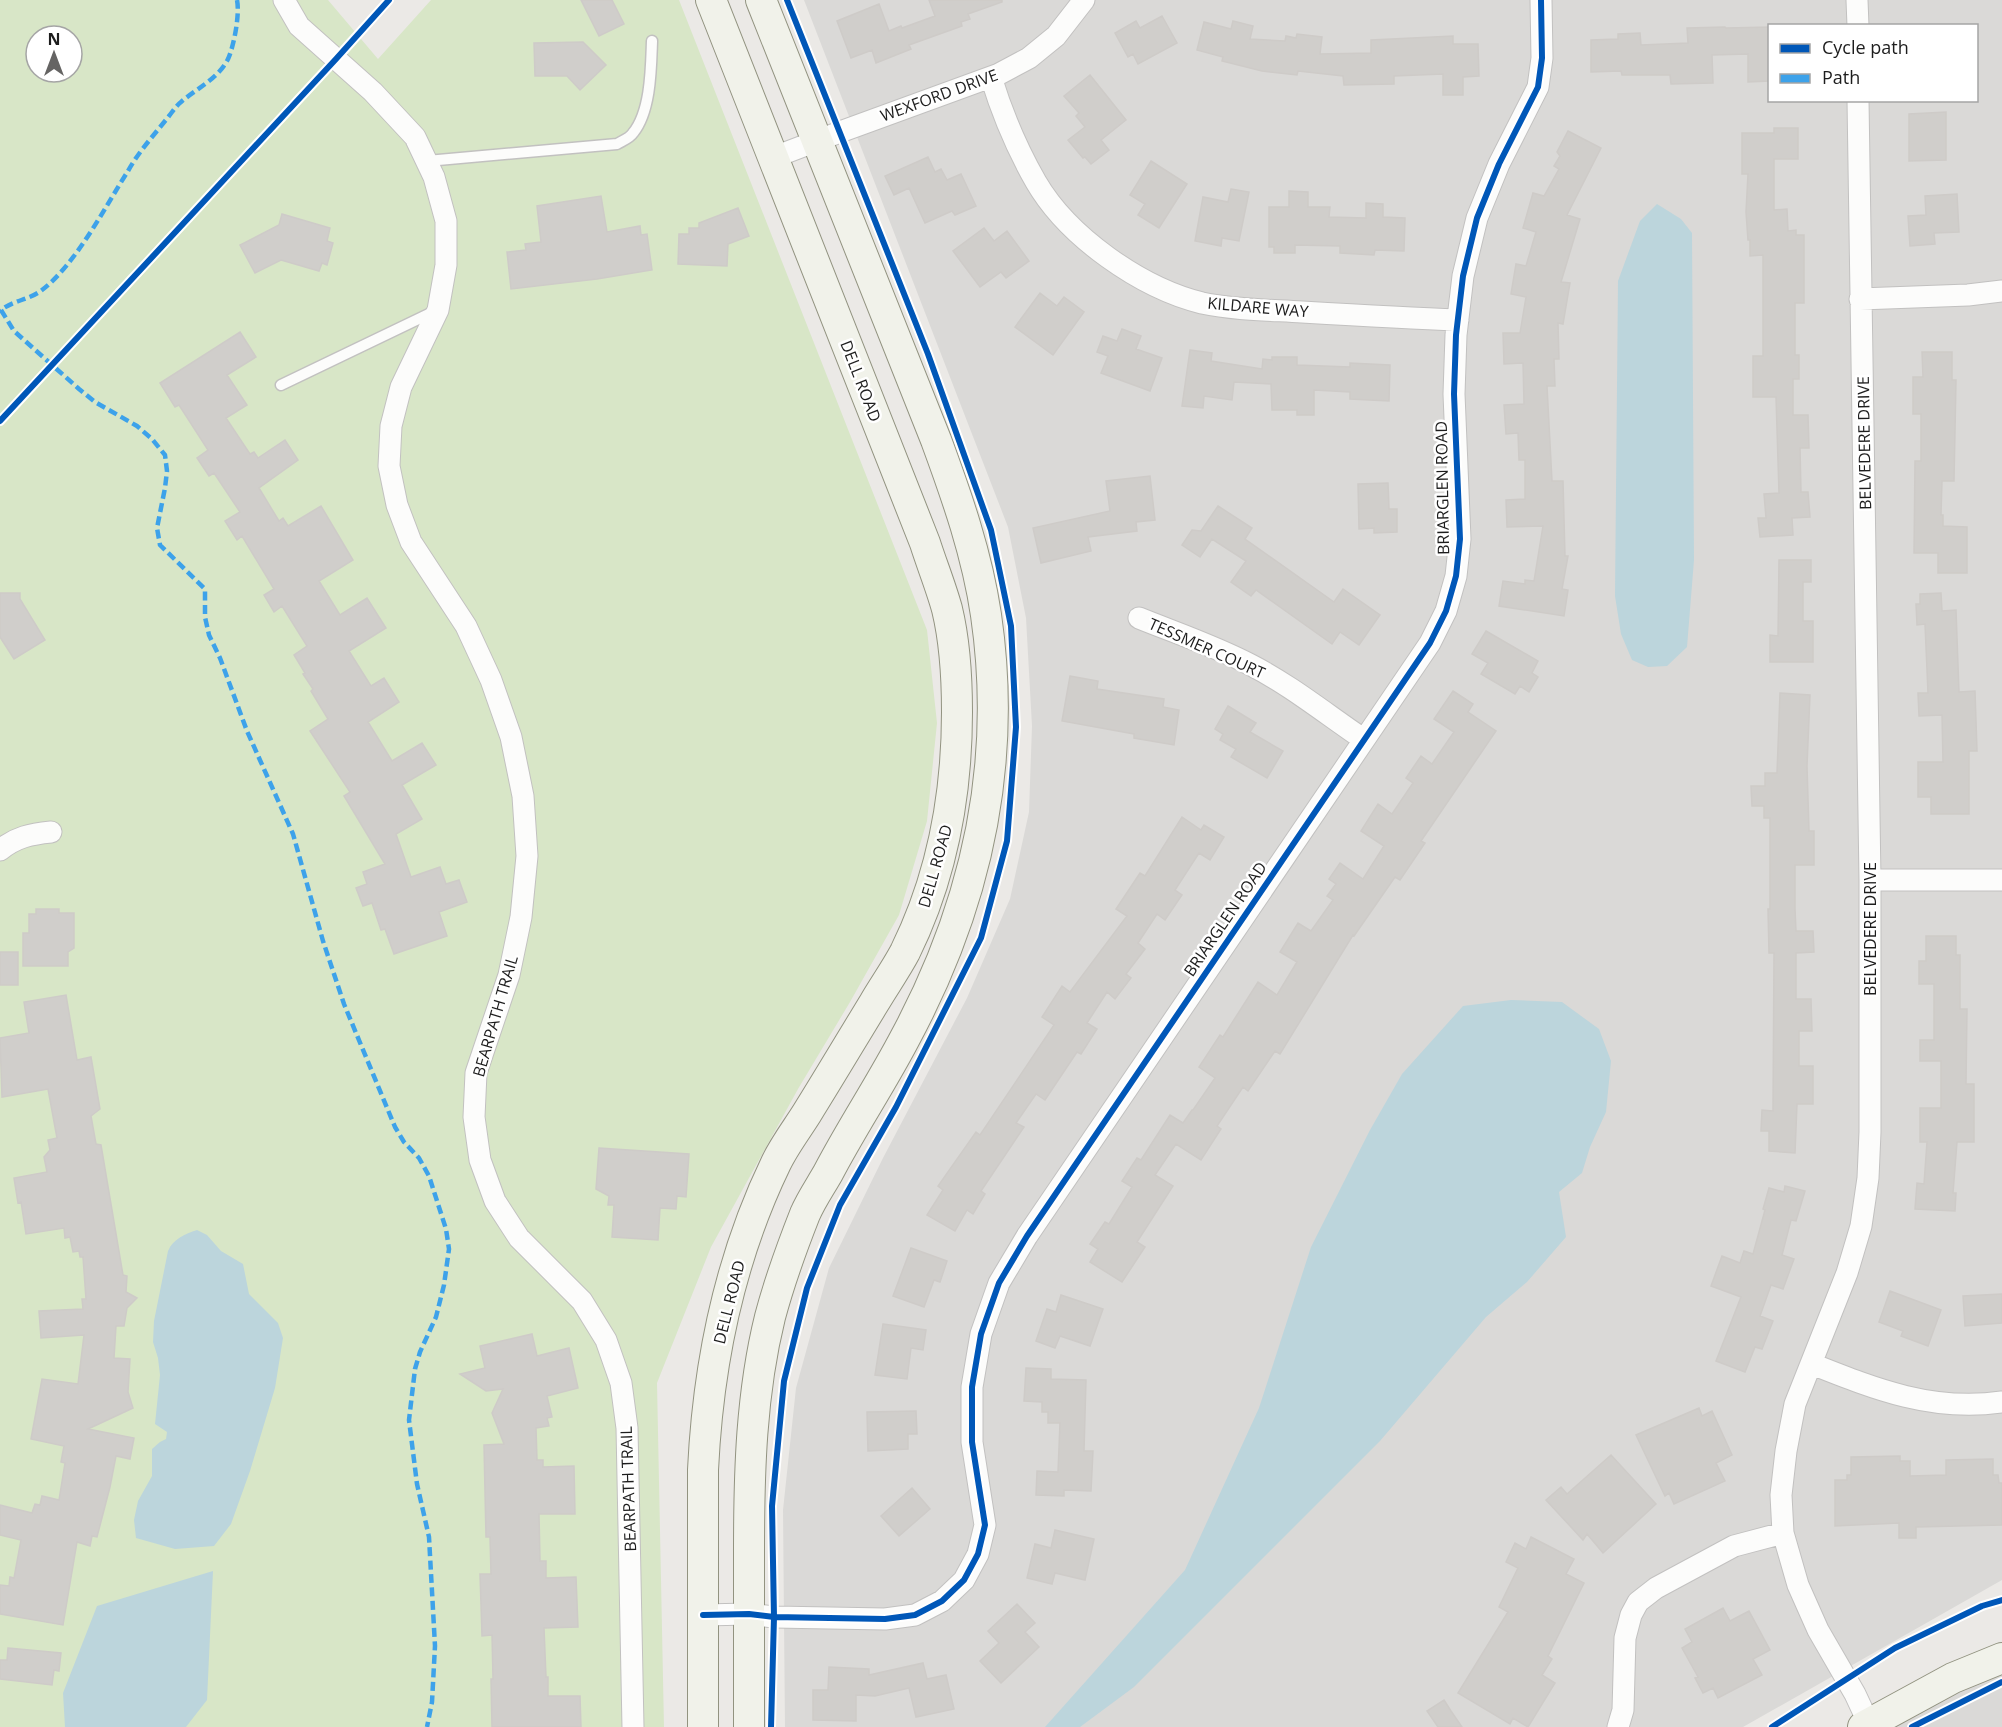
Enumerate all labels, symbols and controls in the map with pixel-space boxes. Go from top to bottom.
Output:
north arrow [24,24,84,84]
legend [1768,24,1978,102]
text: N [47,28,61,50]
text: Cycle path [1822,35,1909,59]
street label: WEXFORD DRIVE [877,64,1001,126]
text: Path [1822,65,1860,89]
street label: KILDARE WAY [1207,292,1309,322]
street label: DELL ROAD [835,337,887,425]
street label: BELVEDERE DRIVE [1852,376,1876,510]
street label: BRIARGLEN ROAD [1430,421,1454,555]
street label: TESSMER COURT [1145,612,1269,684]
street label: DELL ROAD [913,822,957,910]
street label: BRIARGLEN ROAD [1178,857,1272,981]
street label: BELVEDERE DRIVE [1859,862,1881,996]
street label: BEARPATH TRAIL [467,953,523,1079]
street label: DELL ROAD [708,1258,750,1346]
street label: BEARPATH TRAIL [615,1426,641,1552]

